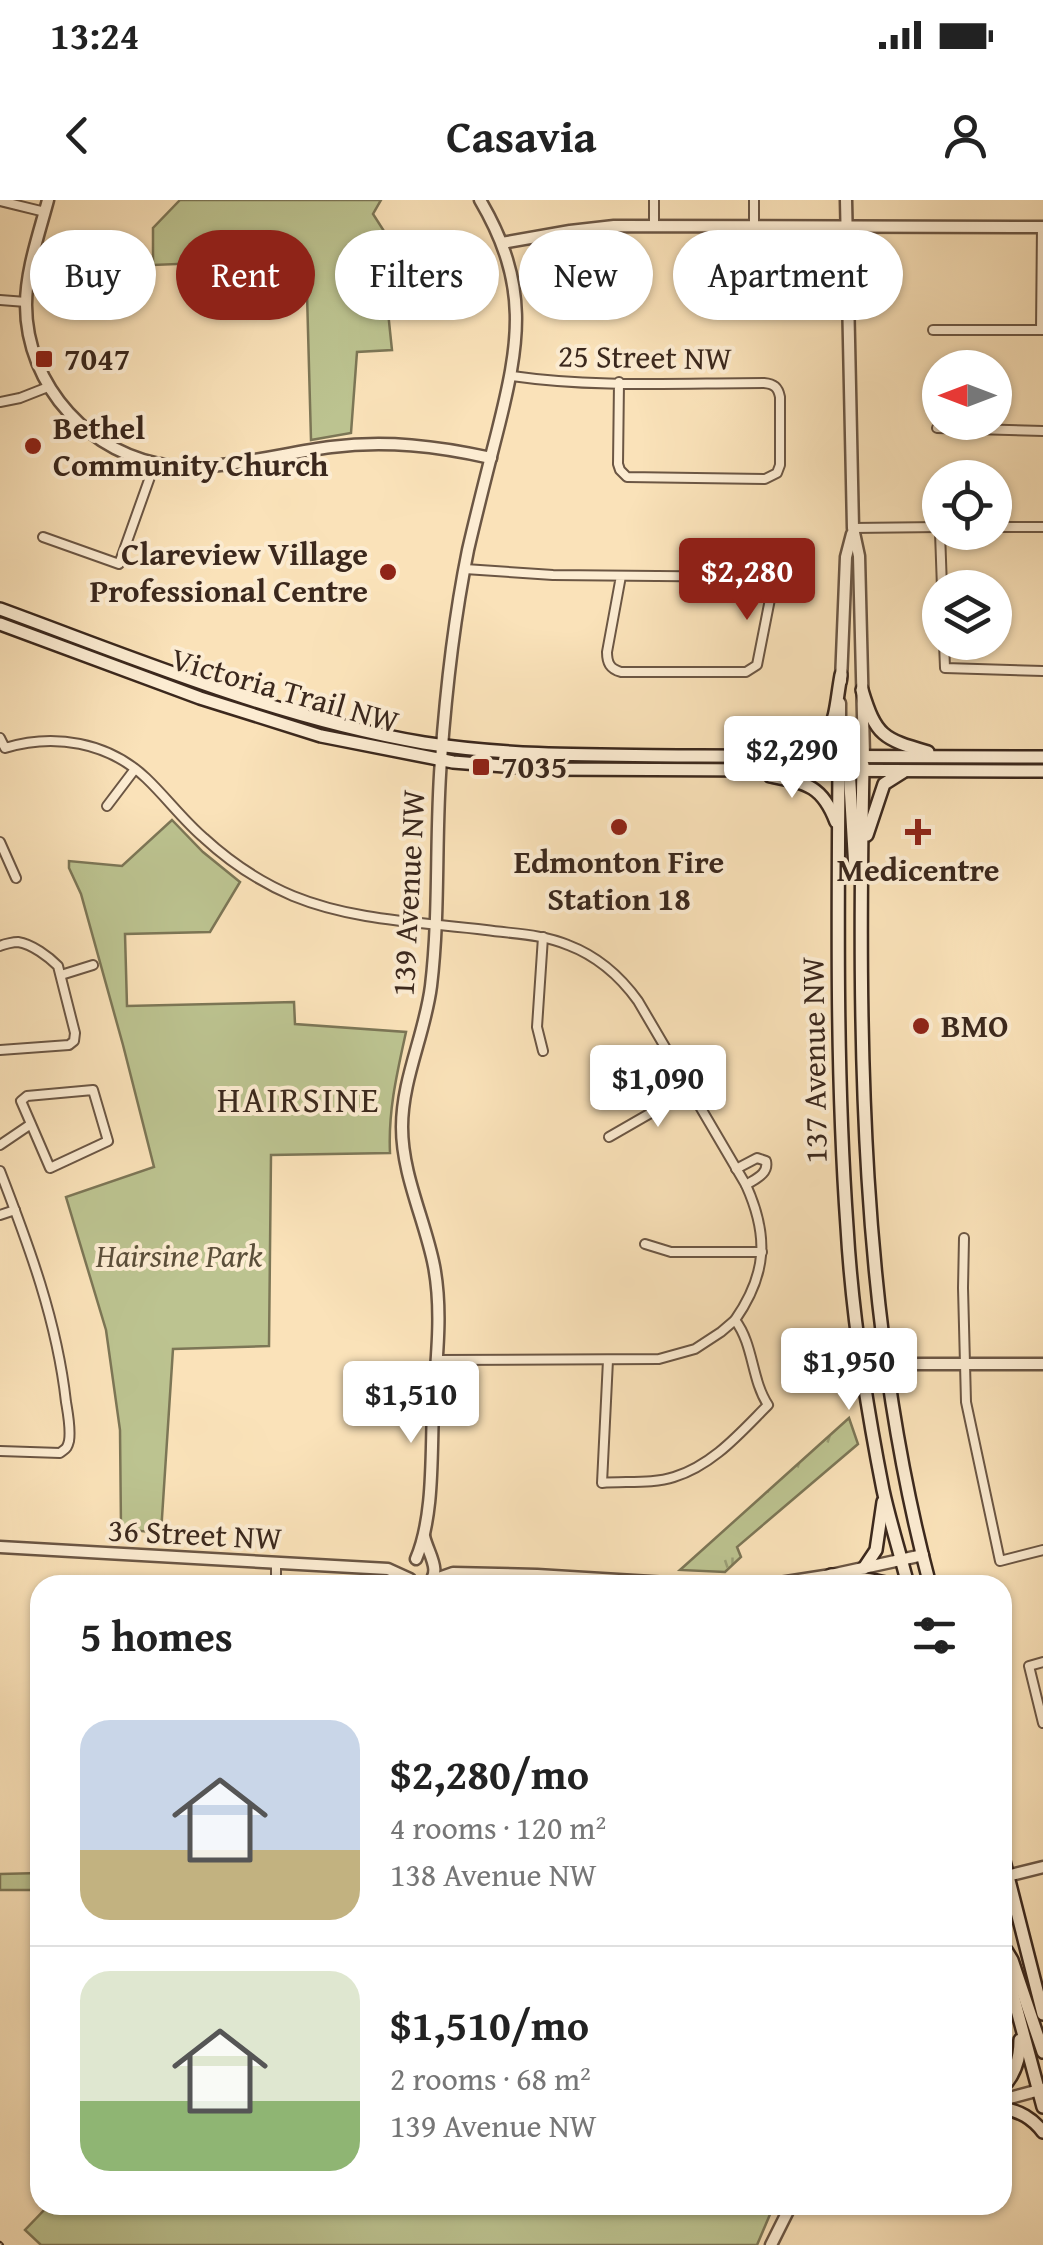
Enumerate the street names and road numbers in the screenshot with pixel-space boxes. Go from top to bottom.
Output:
street label: 25 Street NW [558,331,732,382]
street label: Victoria Trail NW [166,635,405,745]
street label: 139 Avenue NW [379,789,436,997]
street label: 137 Avenue NW [788,956,839,1164]
street label: 36 Street NW [107,1505,283,1562]

